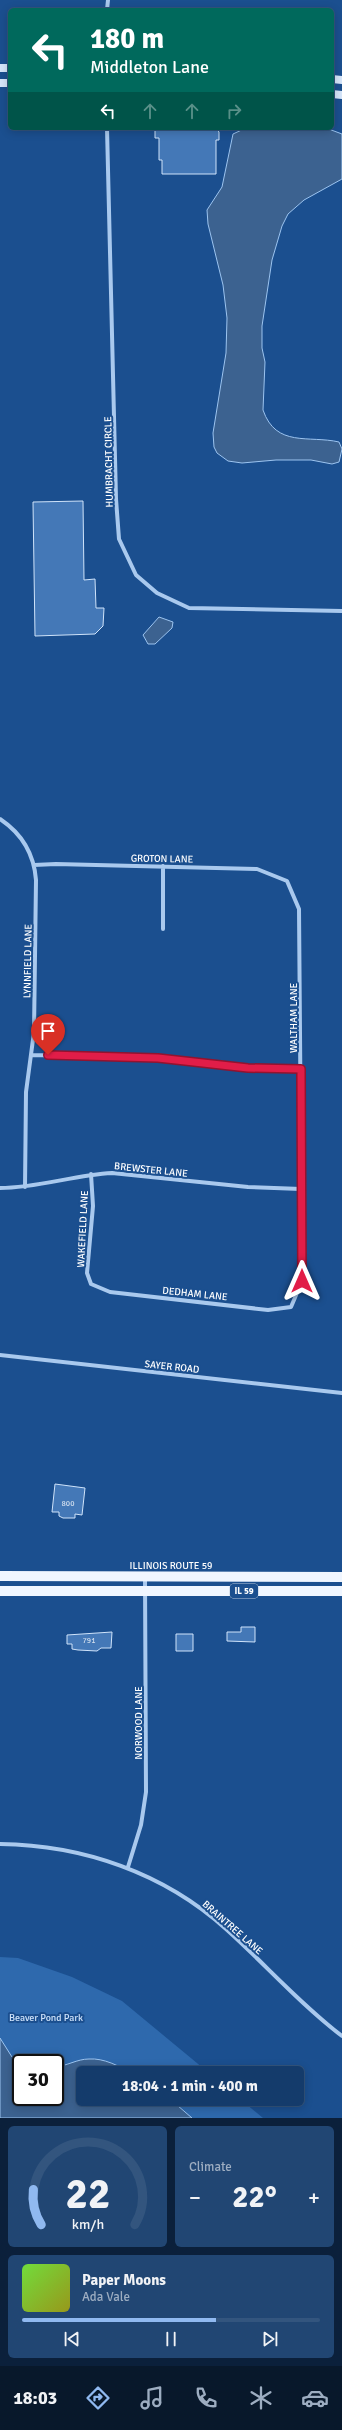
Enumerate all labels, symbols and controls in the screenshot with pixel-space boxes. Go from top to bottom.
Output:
text: 180 m [90,22,164,56]
icon: left [24,24,76,76]
text: Middleton Lane [90,56,209,78]
icon: left [97,100,119,122]
icon: ahead [139,100,161,122]
icon: ahead [181,100,203,122]
icon: right [223,100,245,122]
street label: HUMBRACHT CIRCLE [102,416,116,508]
street label: GROTON LANE [131,852,194,866]
street label: LYNNFIELD LANE [21,924,35,998]
street label: WALTHAM LANE [288,983,300,1053]
pin [31,1014,65,1055]
icon: arrive [37,1020,59,1042]
street label: BREWSTER LANE [114,1160,189,1180]
street label: WAKEFIELD LANE [75,1190,91,1268]
position arrow [281,1260,323,1302]
street label: DEDHAM LANE [162,1285,228,1303]
street label: SAYER ROAD [144,1358,200,1376]
house number: 800 [62,1498,74,1508]
street label: ILLINOIS ROUTE 59 [130,1560,212,1572]
road number: IL 59 [230,1584,258,1598]
house number: 791 [83,1635,95,1645]
street label: NORWOOD LANE [133,1686,145,1760]
street label: BRAINTREE LANE [200,1898,265,1957]
park label: Beaver Pond Park [9,2012,83,2024]
speed limit sign: 30 [12,2054,64,2106]
text: 18:04 · 1 min · 400 m [122,2077,258,2095]
text: Climate [189,2159,232,2175]
text: 22 [65,2168,110,2219]
text: 22° [232,2179,277,2216]
text: − [189,2184,201,2211]
text: + [308,2184,320,2211]
text: km/h [71,2215,104,2232]
text: Paper Moons [82,2271,166,2289]
text: Ada Vale [82,2289,130,2305]
icon: previous [61,2328,83,2350]
icon: pause [160,2328,182,2350]
icon: next [259,2328,281,2350]
icon: directions [84,2384,112,2412]
icon: music [138,2384,166,2412]
icon: phone [192,2384,220,2412]
icon: climate [247,2384,275,2412]
icon: car [301,2384,329,2412]
text: 18:03 [13,2387,57,2409]

